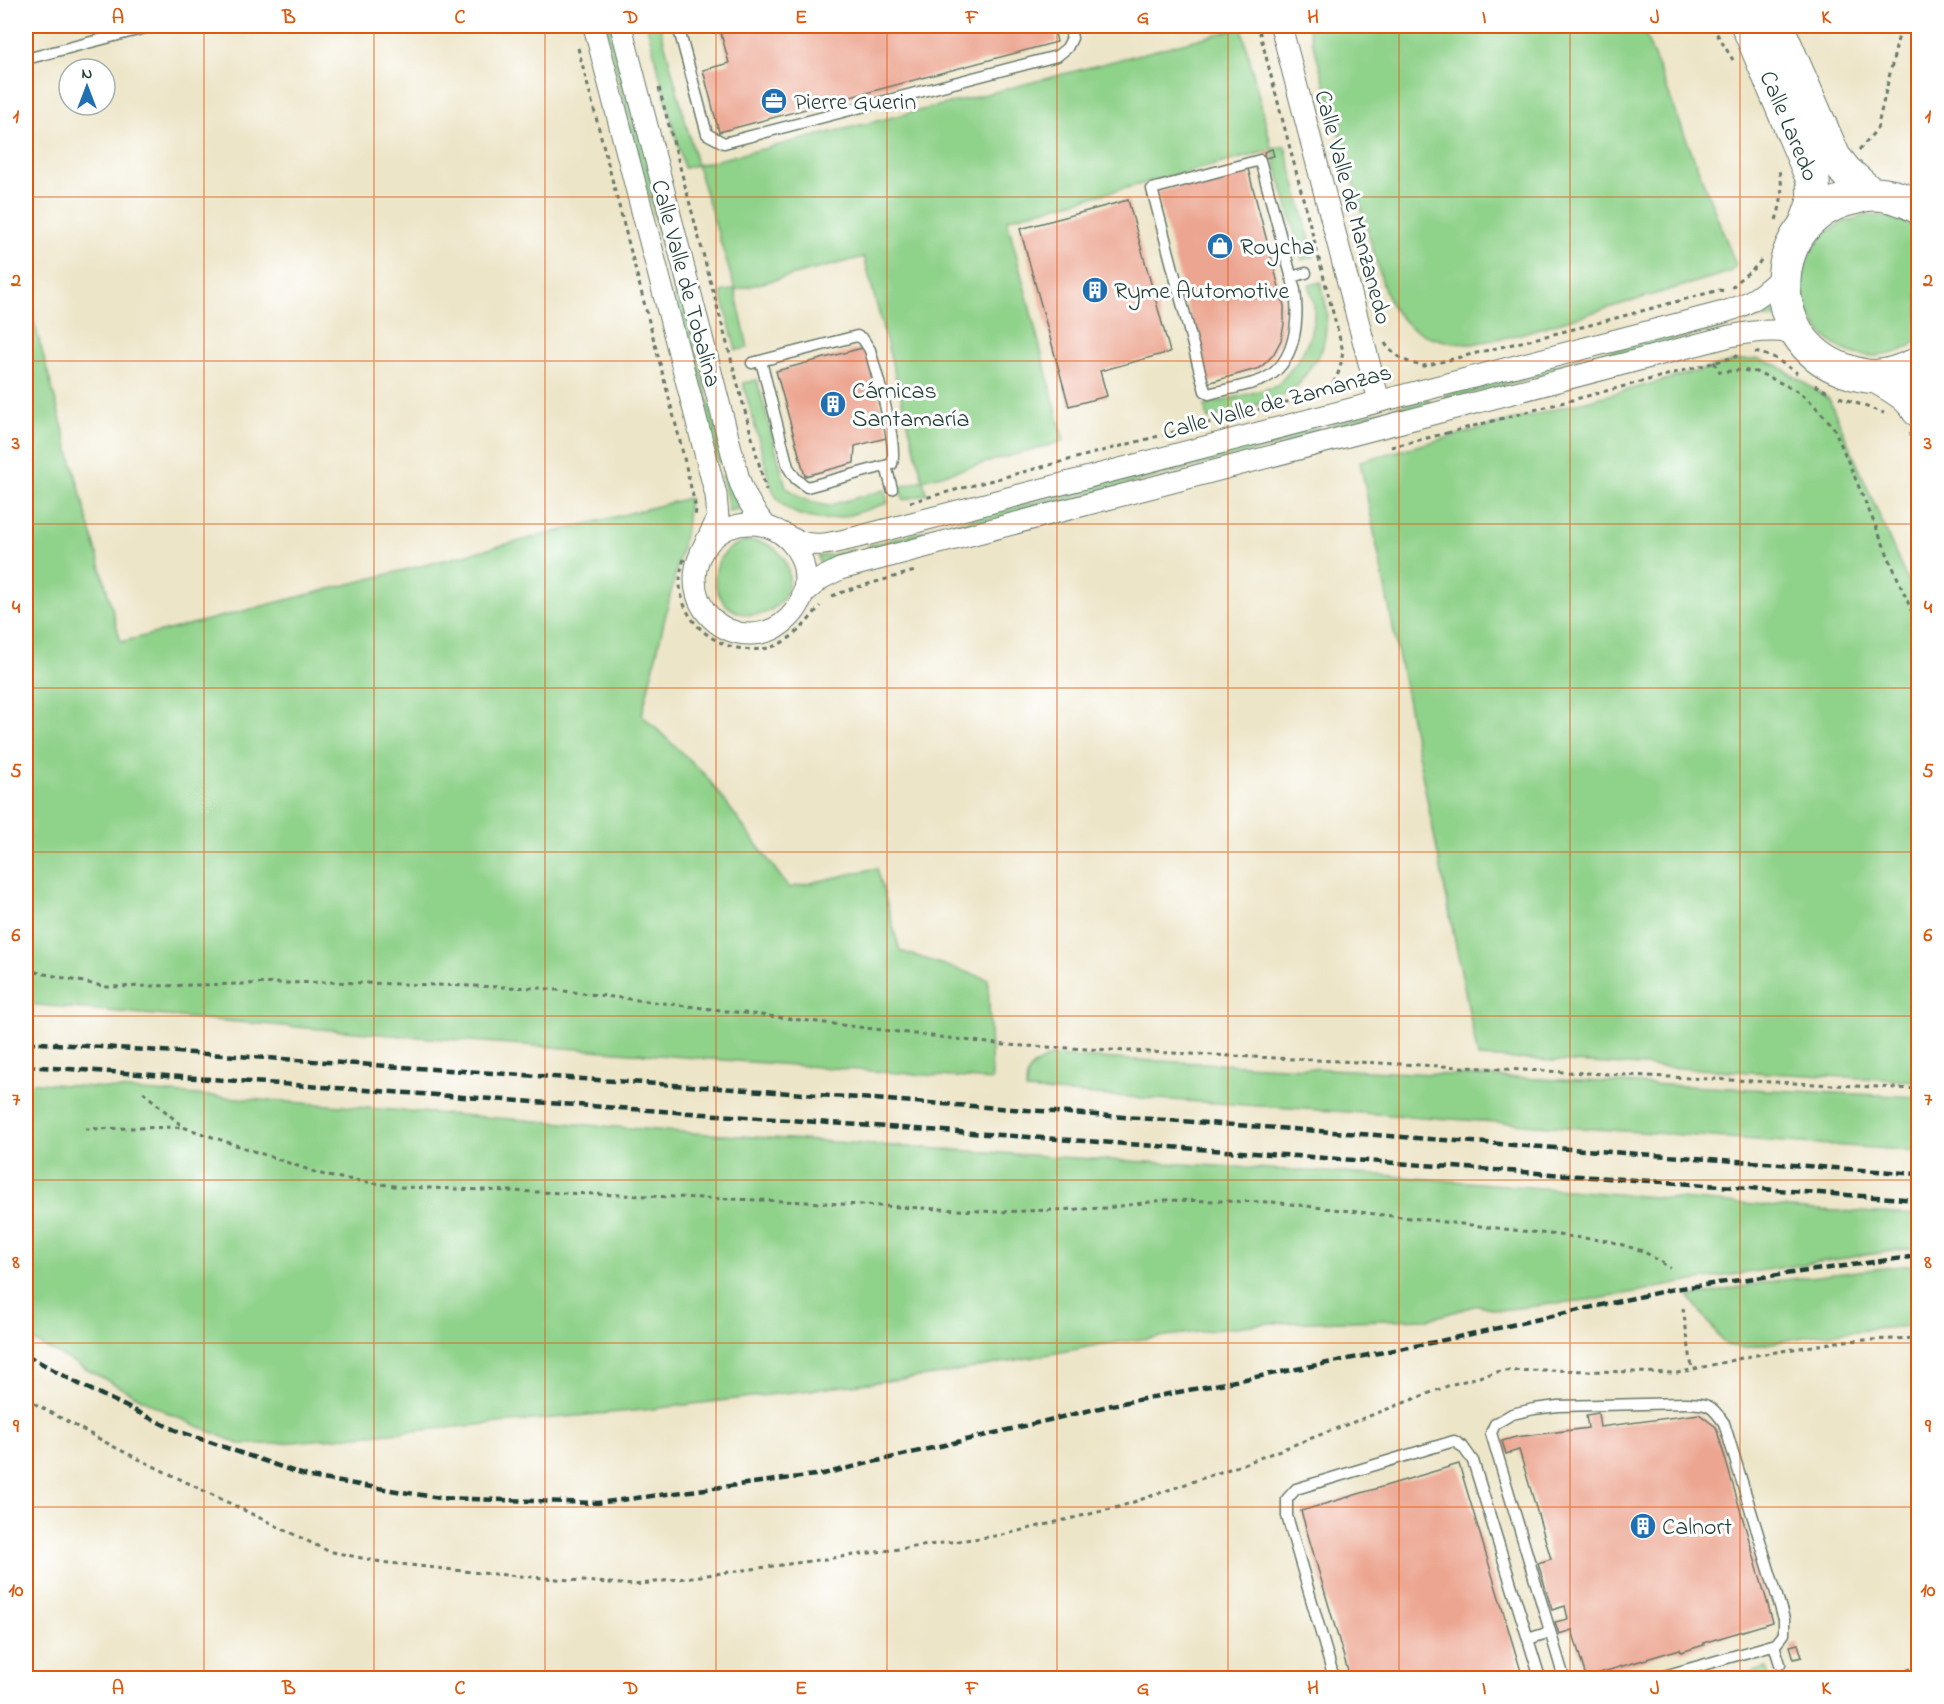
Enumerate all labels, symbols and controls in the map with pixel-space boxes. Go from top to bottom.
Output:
text: A [112,4,124,33]
text: B [281,4,296,33]
text: C [455,4,466,33]
text: D [623,4,638,33]
text: E [795,4,807,33]
text: F [965,4,979,33]
text: G [1137,4,1150,33]
text: H [1307,4,1319,33]
text: I [1482,4,1487,33]
text: J [1650,4,1660,33]
text: K [1821,4,1832,33]
north arrow [57,57,117,117]
text: N [82,62,93,86]
street label: Calle Laredo [1749,66,1827,187]
office icon: Pierre Guerin [759,86,789,116]
place label: Pierre Guerin [794,86,916,121]
street label: Calle Valle de Manzanedo [1303,87,1400,329]
text: 1 [13,103,20,132]
text: 1 [1925,103,1932,132]
street label: Calle Valle de Tobalina [640,176,729,391]
shop icon: Roycha [1205,231,1235,261]
place label: Roycha [1240,231,1315,267]
text: 2 [10,267,21,296]
text: 2 [1922,267,1933,296]
building icon: Ryme Automotive [1080,275,1110,305]
place label: Ryme Automotive [1114,275,1289,311]
street label: Calle Valle de Zamanzas [1159,356,1396,451]
place label: Cárnicas Santamaría [852,375,970,438]
building icon: Cárnicas Santamaría [818,389,848,419]
text: 3 [11,430,20,459]
text: 3 [1923,430,1932,459]
text: 4 [12,594,21,623]
text: 4 [1924,594,1933,623]
text: 5 [10,758,22,787]
text: 5 [1922,758,1934,787]
text: 6 [12,922,21,951]
text: 6 [1924,922,1933,951]
text: 7 [12,1086,21,1115]
text: 7 [1924,1086,1933,1115]
text: 8 [11,1249,20,1278]
text: 8 [1923,1249,1932,1278]
text: 9 [12,1413,20,1442]
text: 9 [1924,1413,1932,1442]
building icon: Calnort [1628,1511,1658,1541]
place label: Calnort [1662,1511,1732,1546]
text: 10 [9,1577,24,1606]
text: 10 [1921,1577,1936,1606]
text: A [112,1675,124,1704]
text: B [281,1675,296,1704]
text: C [455,1675,466,1704]
text: D [623,1675,638,1704]
text: E [795,1675,807,1704]
text: F [965,1675,979,1704]
text: G [1137,1675,1150,1704]
text: H [1307,1675,1319,1704]
text: I [1482,1675,1487,1704]
text: J [1650,1675,1660,1704]
text: K [1821,1675,1832,1704]

